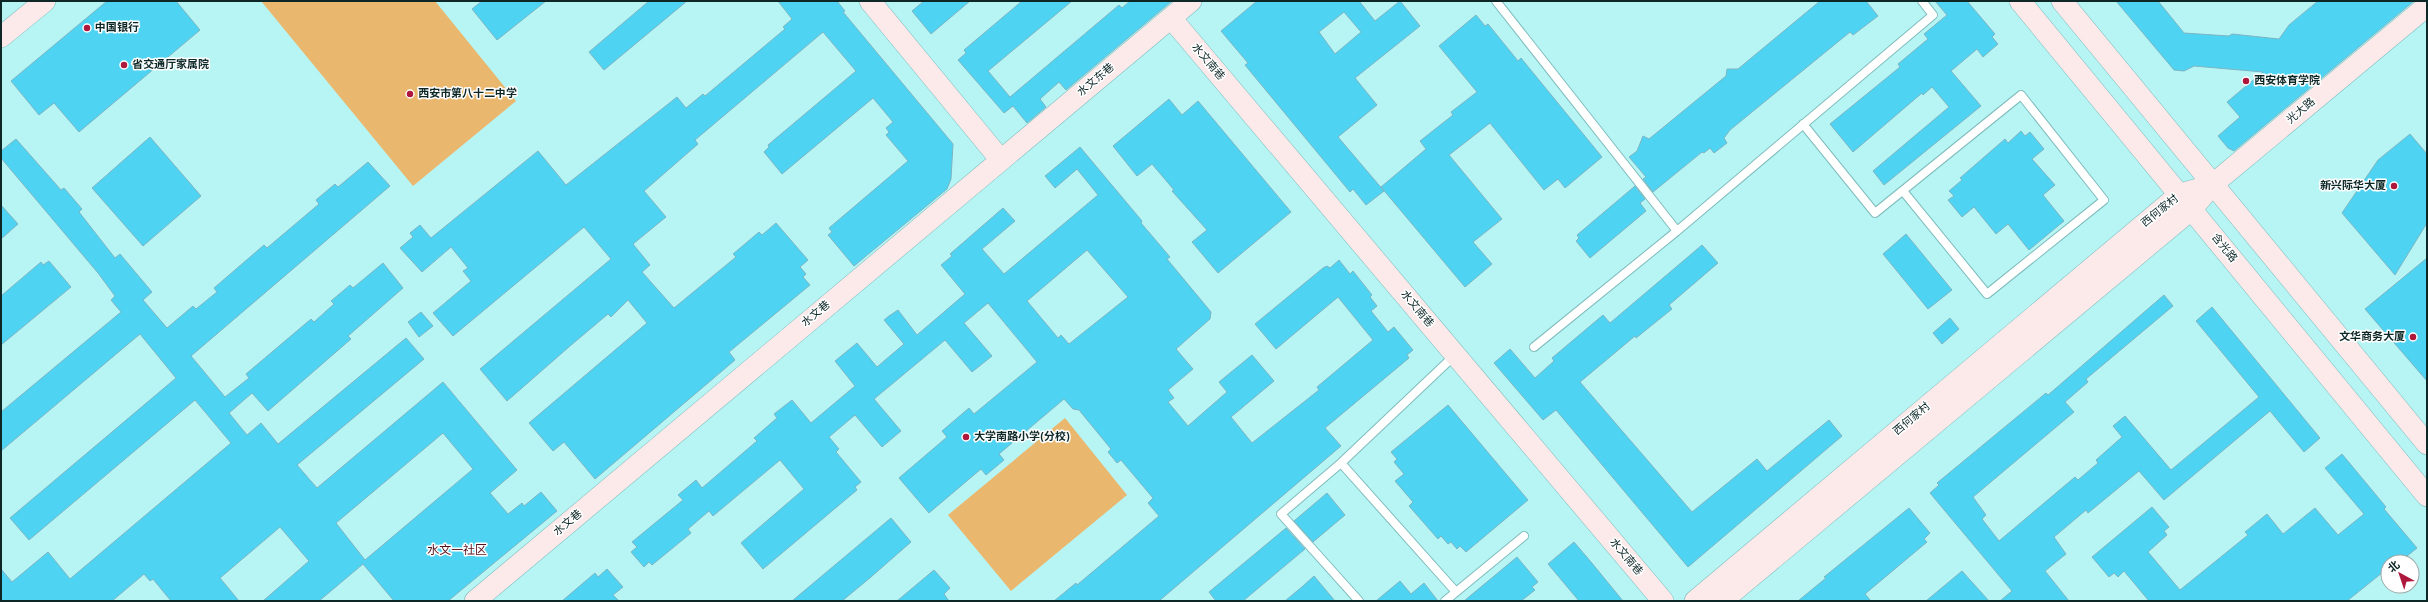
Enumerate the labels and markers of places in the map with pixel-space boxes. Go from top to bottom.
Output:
place label: 中国银行 [95,21,139,35]
marker: 中国银行 [82,23,92,33]
place label: 省交通厅家属院 [132,58,209,72]
marker: 省交通厅家属院 [119,60,129,70]
place label: 西安体育学院 [2254,74,2320,88]
marker: 西安体育学院 [2241,76,2251,86]
place label: 西安市第八十二中学 [418,87,517,101]
marker: 西安市第八十二中学 [405,89,415,99]
place label: 新兴际华大厦 [2320,179,2386,193]
marker: 新兴际华大厦 [2389,181,2399,191]
place label: 文华商务大厦 [2339,330,2405,344]
marker: 文华商务大厦 [2408,332,2418,342]
place label: 大学南路小学(分校) [974,430,1070,444]
marker: 大学南路小学(分校) [961,432,971,442]

